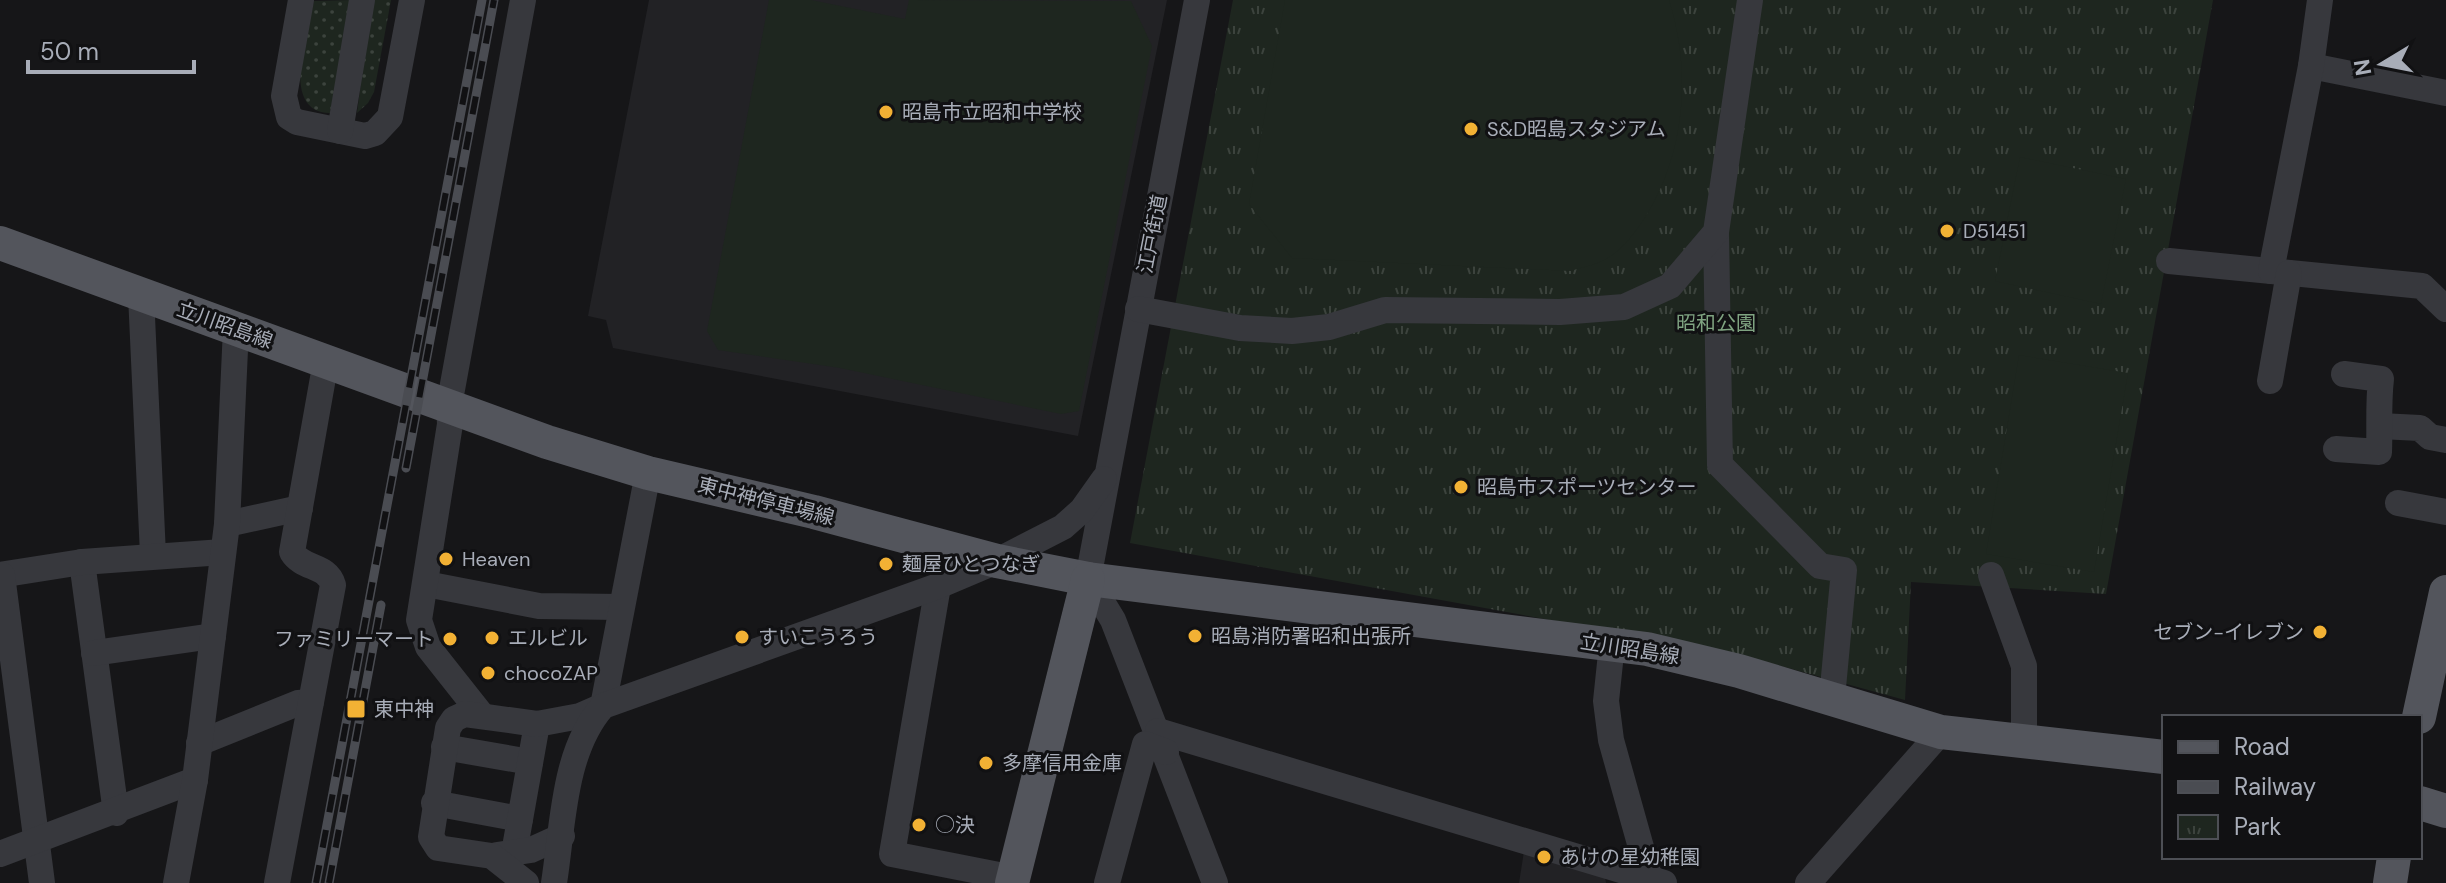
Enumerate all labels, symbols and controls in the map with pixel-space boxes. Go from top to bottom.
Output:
scale bar [28,24,194,74]
north arrow [2342,24,2422,104]
text: 50 m [40,36,99,67]
text: N [2347,57,2378,78]
place label: 昭島市立昭和中学校 [902,99,1082,125]
marker: 昭島市立昭和中学校 [877,103,895,121]
place label: S&D昭島スタジアム [1487,116,1666,142]
marker: S&D昭島スタジアム [1462,120,1480,138]
street label: 江戸街道 [1132,192,1172,276]
place label: D51451 [1963,218,2026,244]
marker: D51451 [1938,222,1956,240]
street label: 立川昭島線 [174,296,276,354]
park label: 昭和公園 [1676,310,1756,336]
street label: 東中神停車場線 [695,471,837,531]
place label: 昭島市スポーツセンター [1477,474,1697,500]
marker: 昭島市スポーツセンター [1452,478,1470,496]
place label: Heaven [462,546,530,572]
marker: Heaven [437,550,455,568]
place label: 麺屋ひとつなぎ [902,551,1041,577]
marker: 麺屋ひとつなぎ [877,555,895,573]
place label: セブン-イレブン [2153,619,2304,645]
place label: 昭島消防署昭和出張所 [1211,623,1411,649]
marker: セブン-イレブン [2311,623,2329,641]
place label: すいこうろう [758,624,878,650]
place label: エルビル [508,625,588,651]
place label: ファミリーマート [274,626,434,652]
marker: 昭島消防署昭和出張所 [1186,627,1204,645]
marker: すいこうろう [733,628,751,646]
street label: 立川昭島線 [1579,628,1681,670]
marker: エルビル [483,629,501,647]
marker: ファミリーマート [441,630,459,648]
place label: chocoZAP [504,660,598,686]
marker: chocoZAP [479,664,497,682]
place label: 東中神 [374,696,434,722]
marker: 東中神 [345,698,367,720]
legend [2162,715,2422,859]
text: Road [2234,731,2290,762]
place label: 多摩信用金庫 [1002,750,1122,776]
marker: 多摩信用金庫 [977,754,995,772]
text: Railway [2234,771,2316,802]
text: Park [2234,811,2281,842]
place label: ○決 [935,812,975,838]
marker: ○決 [910,816,928,834]
place label: あけの星幼稚園 [1560,844,1700,870]
marker: あけの星幼稚園 [1535,848,1553,866]

